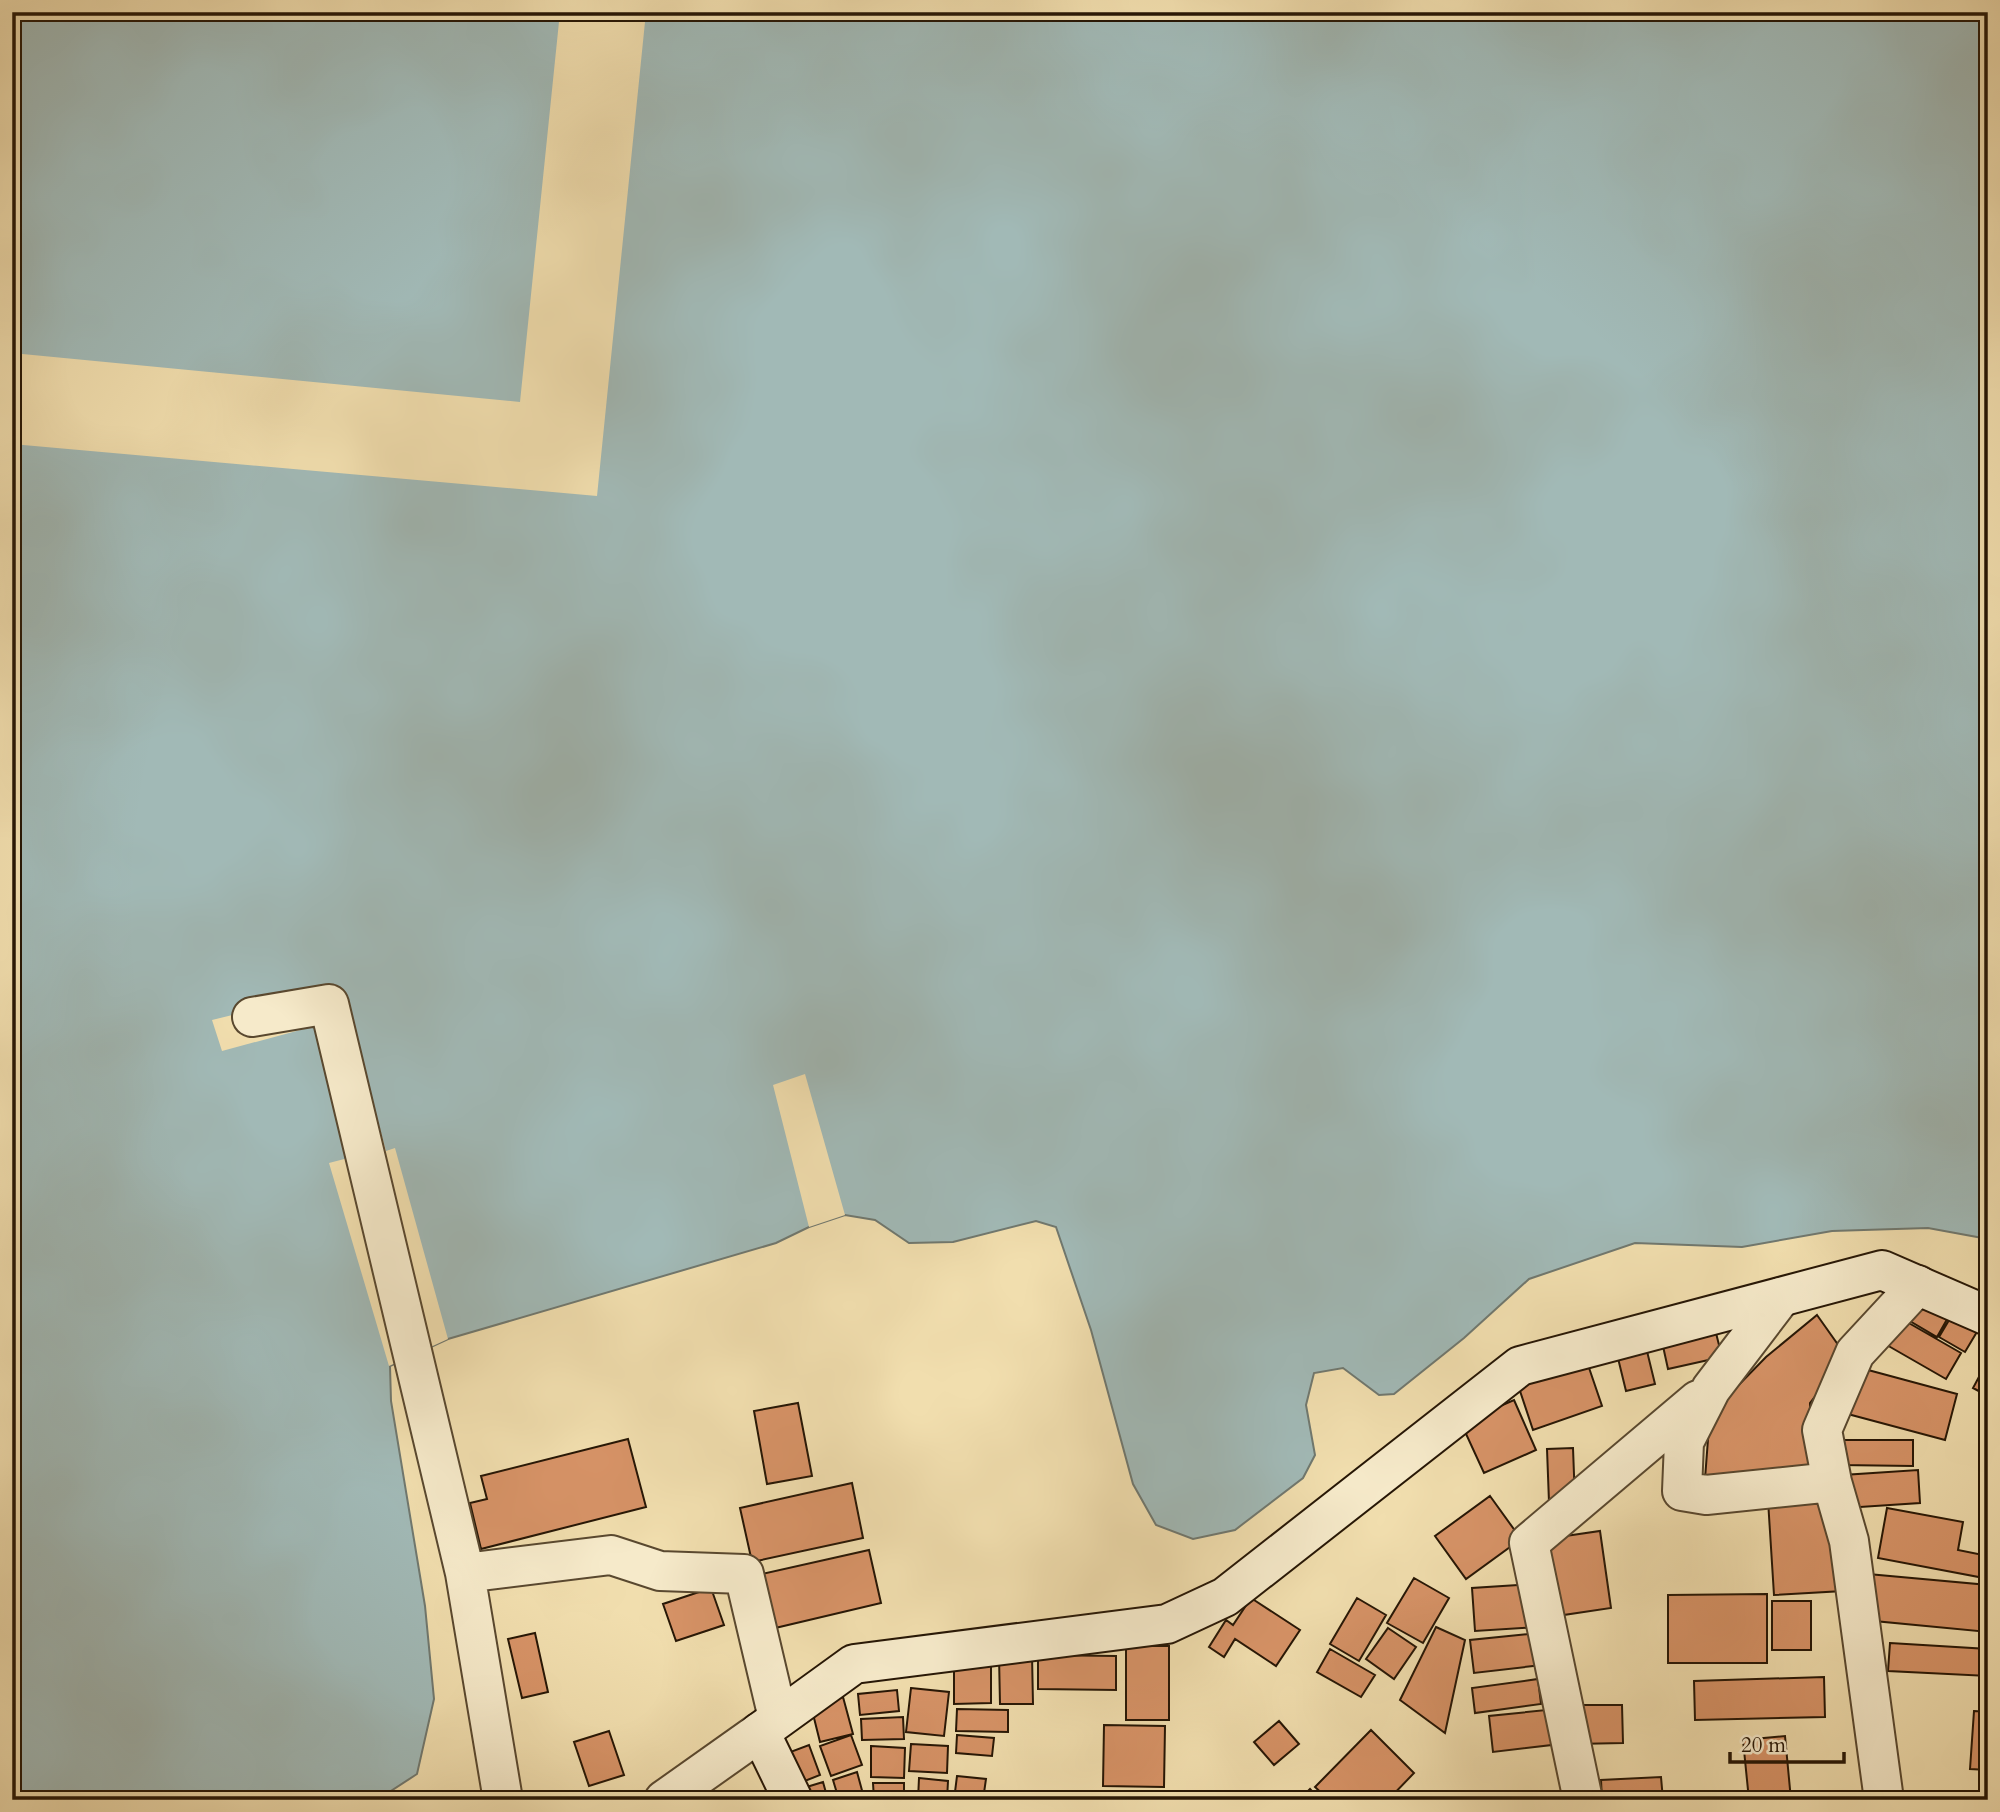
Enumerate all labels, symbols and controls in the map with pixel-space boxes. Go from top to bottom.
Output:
scale bar [1730,1721,1844,1765]
text: 20 m [1741,1731,1786,1760]

